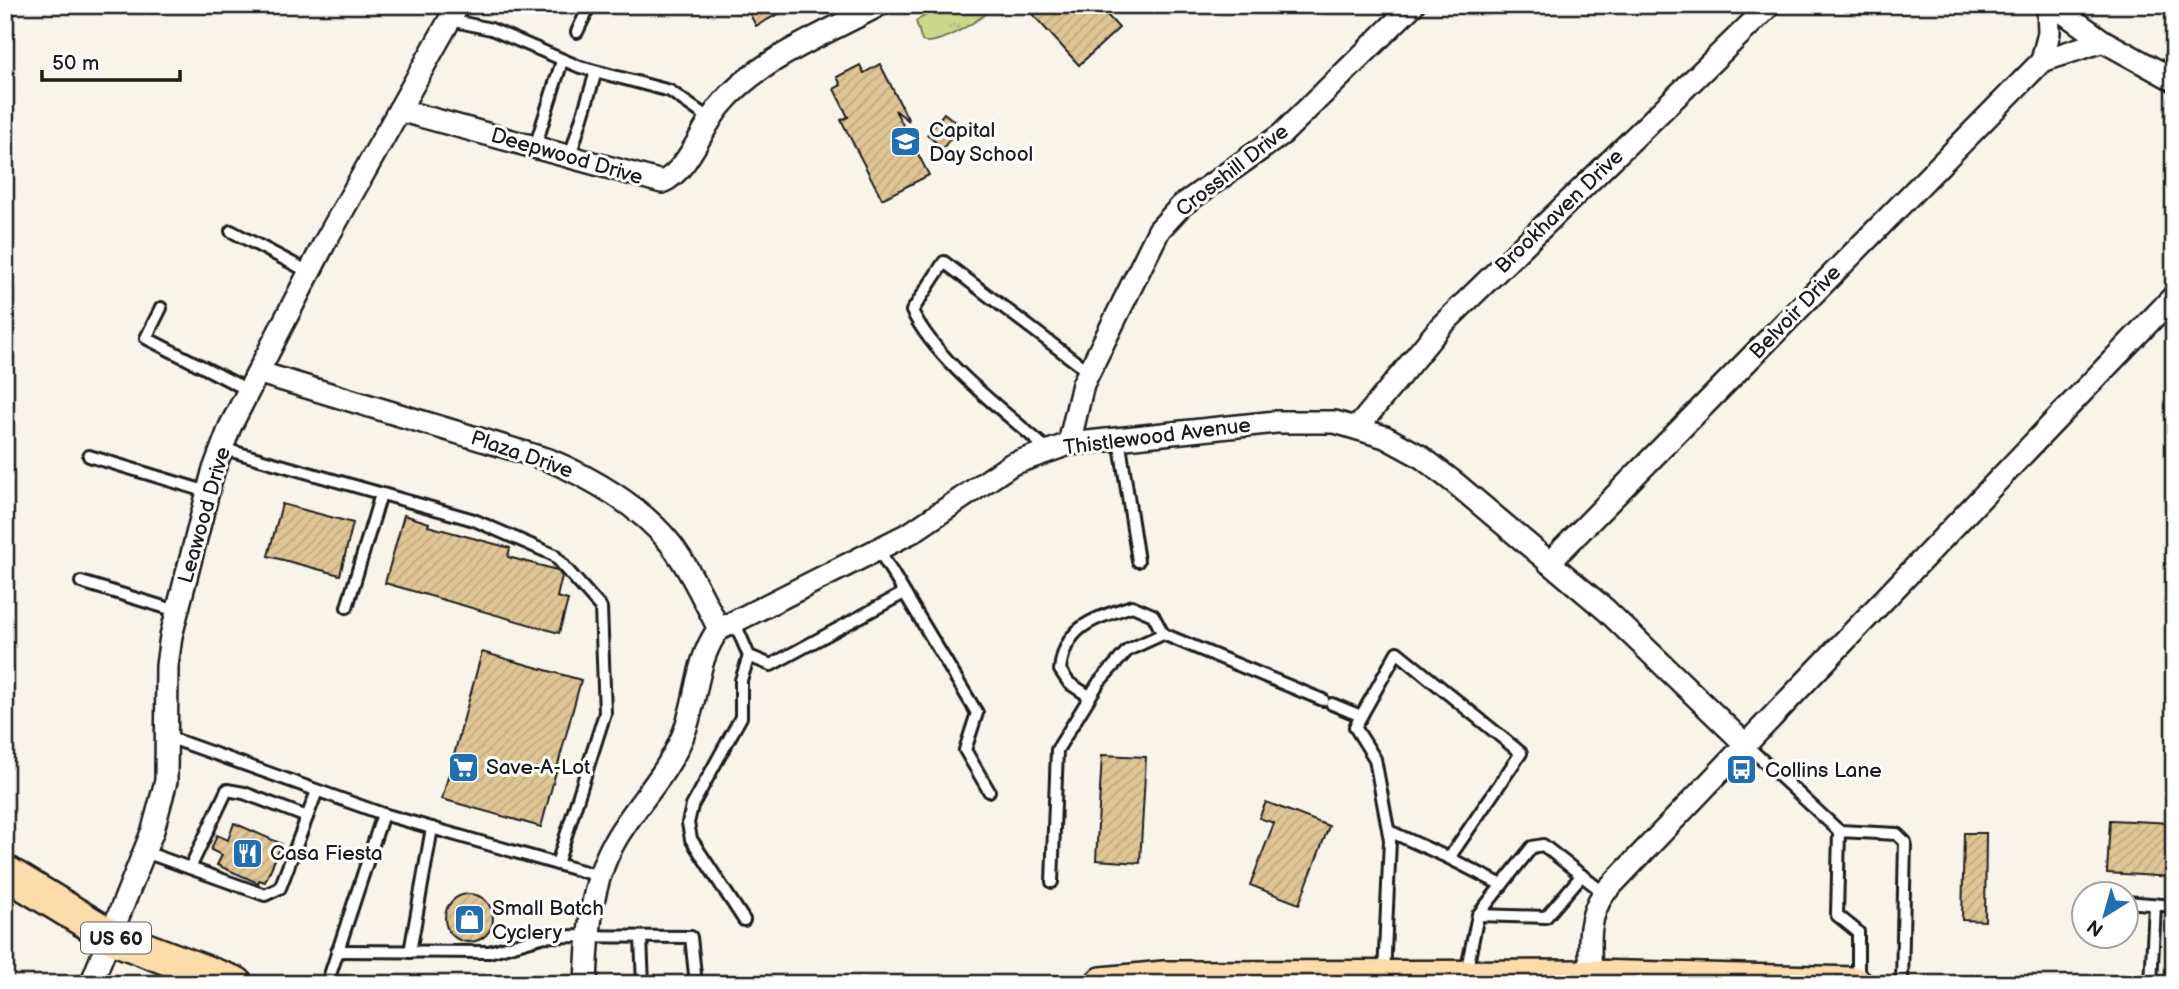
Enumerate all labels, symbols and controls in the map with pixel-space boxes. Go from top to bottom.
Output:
scale bar [42,38,180,82]
text: 50 m [52,51,99,76]
place label: Capital Day School [929,118,1033,167]
street label: Crosshill Drive [1171,119,1293,222]
street label: Deepwood Drive [488,123,646,190]
school or university icon: Capital Day School [889,125,923,159]
street label: Brookhaven Drive [1490,144,1629,279]
street label: Belvoir Drive [1744,260,1846,364]
street label: Thistlewood Avenue [1062,413,1252,460]
street label: Plaza Drive [467,425,576,484]
street label: Leawood Drive [173,444,236,586]
supermarket icon: Save-A-Lot [446,750,480,784]
bus stop icon: Collins Lane [1725,753,1759,787]
place label: Save-A-Lot [486,755,591,780]
place label: Collins Lane [1765,758,1882,783]
restaurant icon: Casa Fiesta [230,836,264,870]
place label: Casa Fiesta [270,841,383,866]
north arrow [2070,880,2140,950]
place label: Small Batch Cyclery [492,896,604,945]
shop icon: Small Batch Cyclery [452,903,486,937]
text: N [2083,914,2108,941]
road number: US 60 [81,922,151,954]

